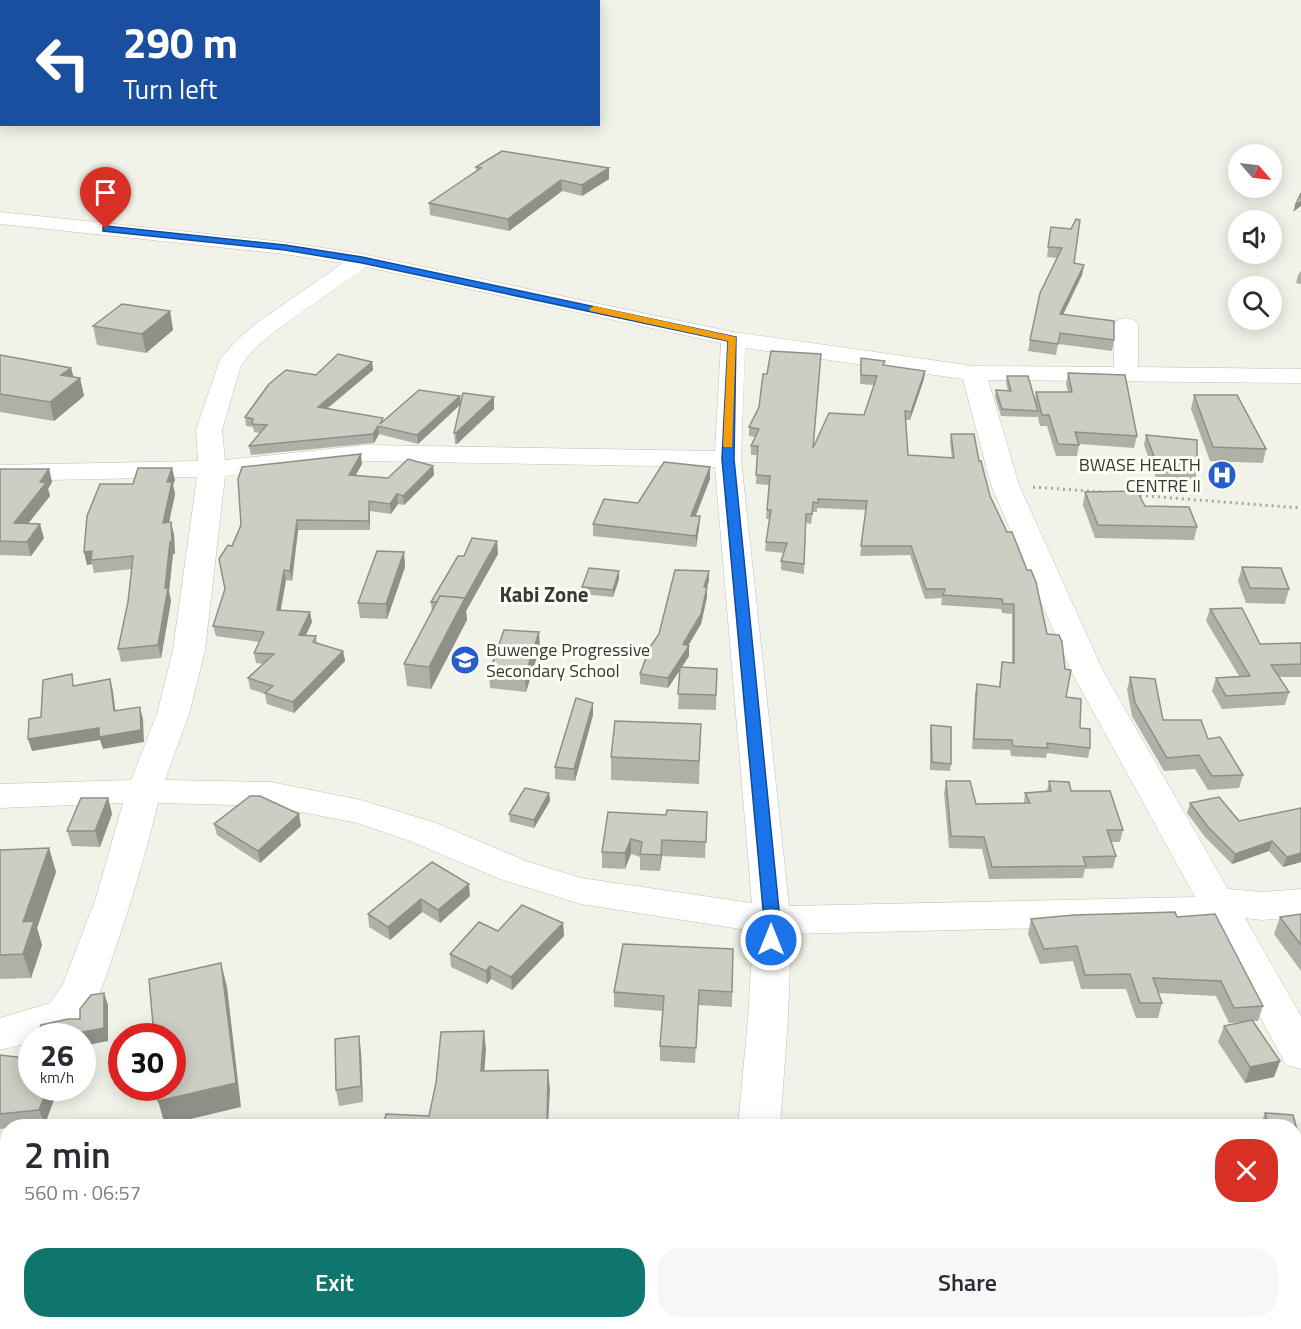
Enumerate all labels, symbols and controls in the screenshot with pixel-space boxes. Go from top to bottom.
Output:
text: 290 m [123,10,238,74]
icon: left [24,24,102,102]
text: Turn left [123,68,217,109]
north arrow [1228,144,1282,198]
map controls [1228,144,1282,330]
pin [80,167,131,229]
icon: arrive [89,176,122,209]
button: sound [1228,210,1282,264]
button: search [1228,276,1282,330]
place label: BWASE HEALTH CENTRE II [1079,451,1201,499]
hospital icon: BWASE HEALTH CENTRE II [1206,459,1238,491]
district label: Kabi Zone [499,578,589,610]
place label: Buwenge Progressive Secondary School [486,636,650,684]
school or university icon: Buwenge Progressive Secondary School [449,644,481,676]
position arrow [739,908,803,972]
speed limit sign: 30 [108,1023,186,1101]
text: 26 [40,1032,74,1078]
text: km/h [40,1066,74,1089]
text: 2 min [24,1127,111,1182]
button: close [1215,1139,1278,1202]
text: 560 m · 06:57 [24,1177,141,1208]
button: Exit [24,1248,645,1317]
button: Share [657,1248,1278,1317]

